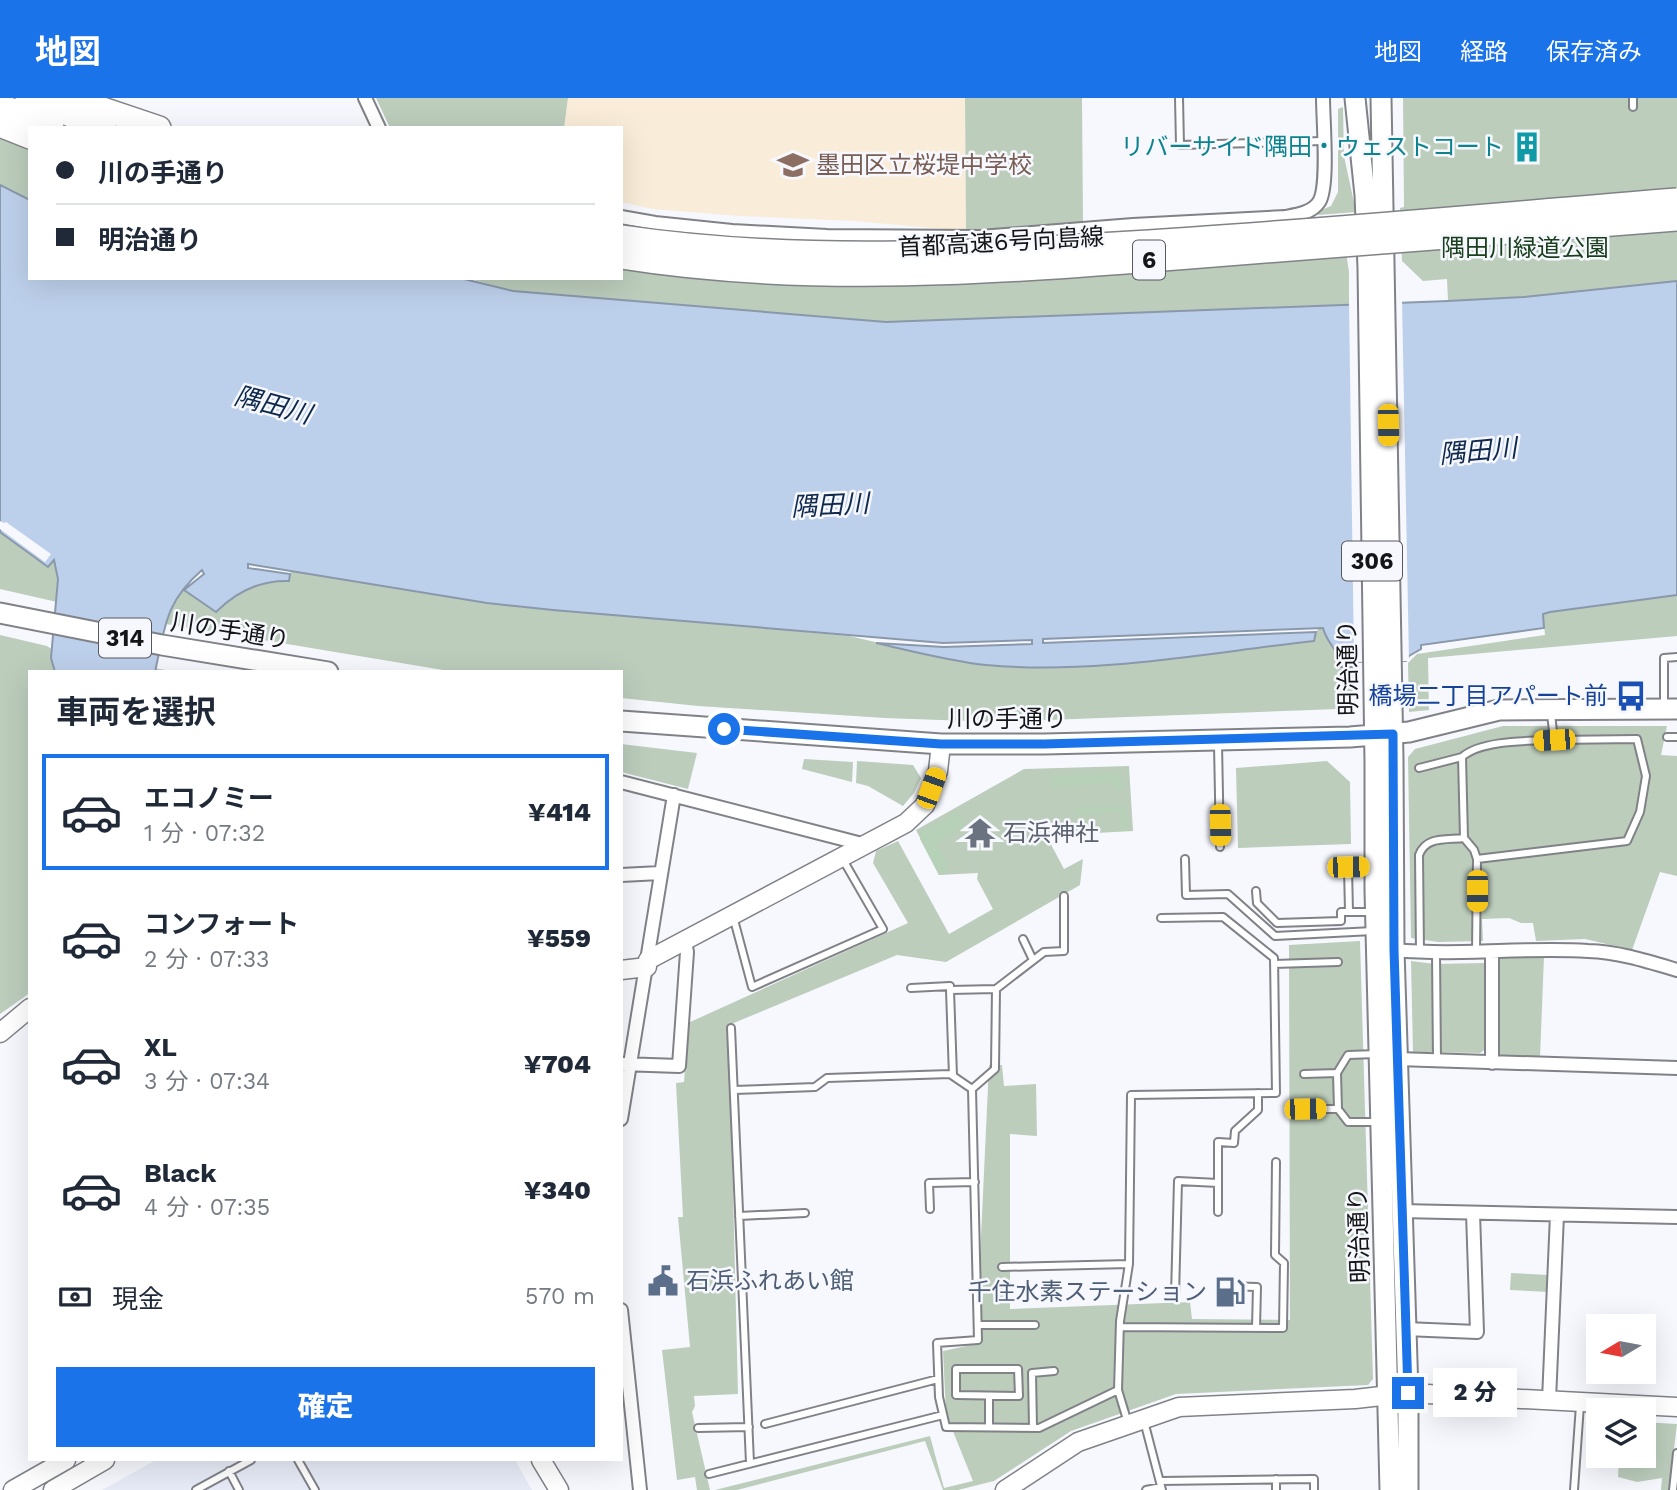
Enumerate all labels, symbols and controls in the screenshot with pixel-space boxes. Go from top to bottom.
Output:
text: 地図 [35,32,101,71]
text: 地図 [1374,38,1422,66]
text: 経路 [1460,38,1508,66]
text: 保存済み [1546,38,1642,66]
building icon: リバーサイド隅田・ウェストコート [1510,130,1544,164]
place label: リバーサイド隅田・ウェストコート [1120,133,1504,161]
school or university icon: 墨田区立桜堤中学校 [776,148,810,182]
place label: 墨田区立桜堤中学校 [816,151,1032,179]
text: 川の手通り [98,158,228,188]
street label: 首都高速6号向島線 [897,223,1105,261]
text: 明治通り [98,225,202,255]
park label: 隅田川緑道公園 [1441,234,1609,262]
road number: 6 [1133,240,1165,280]
water label: 隅田川 [231,380,317,430]
car [1378,404,1399,446]
water label: 隅田川 [1438,432,1521,469]
water label: 隅田川 [790,488,873,522]
road number: 306 [1342,542,1402,580]
street label: 川の手通り [169,608,291,654]
road number: 314 [99,618,151,658]
street label: 明治通り [1333,620,1363,716]
bus stop icon: 橋場二丁目アパート前 [1614,679,1648,713]
place label: 橋場二丁目アパート前 [1368,682,1608,710]
text: 車両を選択 [56,693,216,731]
street label: 川の手通り [947,705,1067,733]
route start [708,713,740,745]
car [1533,728,1576,752]
car [914,765,949,811]
icon: car [60,781,123,844]
text: エコノミー [144,783,274,813]
text: ¥414 [528,797,591,827]
car [1210,804,1231,846]
temple icon: 石浜神社 [963,816,997,850]
place label: 石浜神社 [1003,819,1099,847]
text: 1 分 · 07:32 [144,820,265,847]
car [1327,856,1370,878]
car [1467,870,1488,912]
icon: car [60,907,123,970]
text: コンフォート [144,909,299,939]
text: ¥559 [527,923,591,953]
text: 2 分 · 07:33 [144,946,270,973]
text: XL [144,1032,177,1062]
icon: car [60,1033,123,1096]
text: ¥704 [524,1049,591,1079]
text: 3 分 · 07:34 [144,1068,270,1095]
car [1284,1098,1327,1120]
text: Black [144,1158,216,1188]
icon: car [60,1159,123,1222]
text: ¥340 [524,1175,591,1205]
street label: 明治通り [1343,1187,1375,1283]
text: 4 分 · 07:35 [144,1194,270,1221]
public building icon: 石浜ふれあい館 [646,1264,680,1298]
place label: 石浜ふれあい館 [686,1267,854,1295]
fuel station icon: 千住水素ステーション [1213,1275,1247,1309]
icon: cash [56,1278,94,1316]
place label: 千住水素ステーション [967,1278,1207,1306]
text: 570 m [525,1283,595,1310]
text: 現金 [112,1284,164,1314]
north arrow [1586,1314,1656,1384]
map controls [1586,1314,1656,1468]
button: 確定 [56,1367,595,1447]
callout: 2 分 [1432,1368,1516,1418]
route end [1392,1377,1424,1409]
text: 2 分 [1454,1379,1496,1406]
button: layers [1586,1398,1656,1468]

